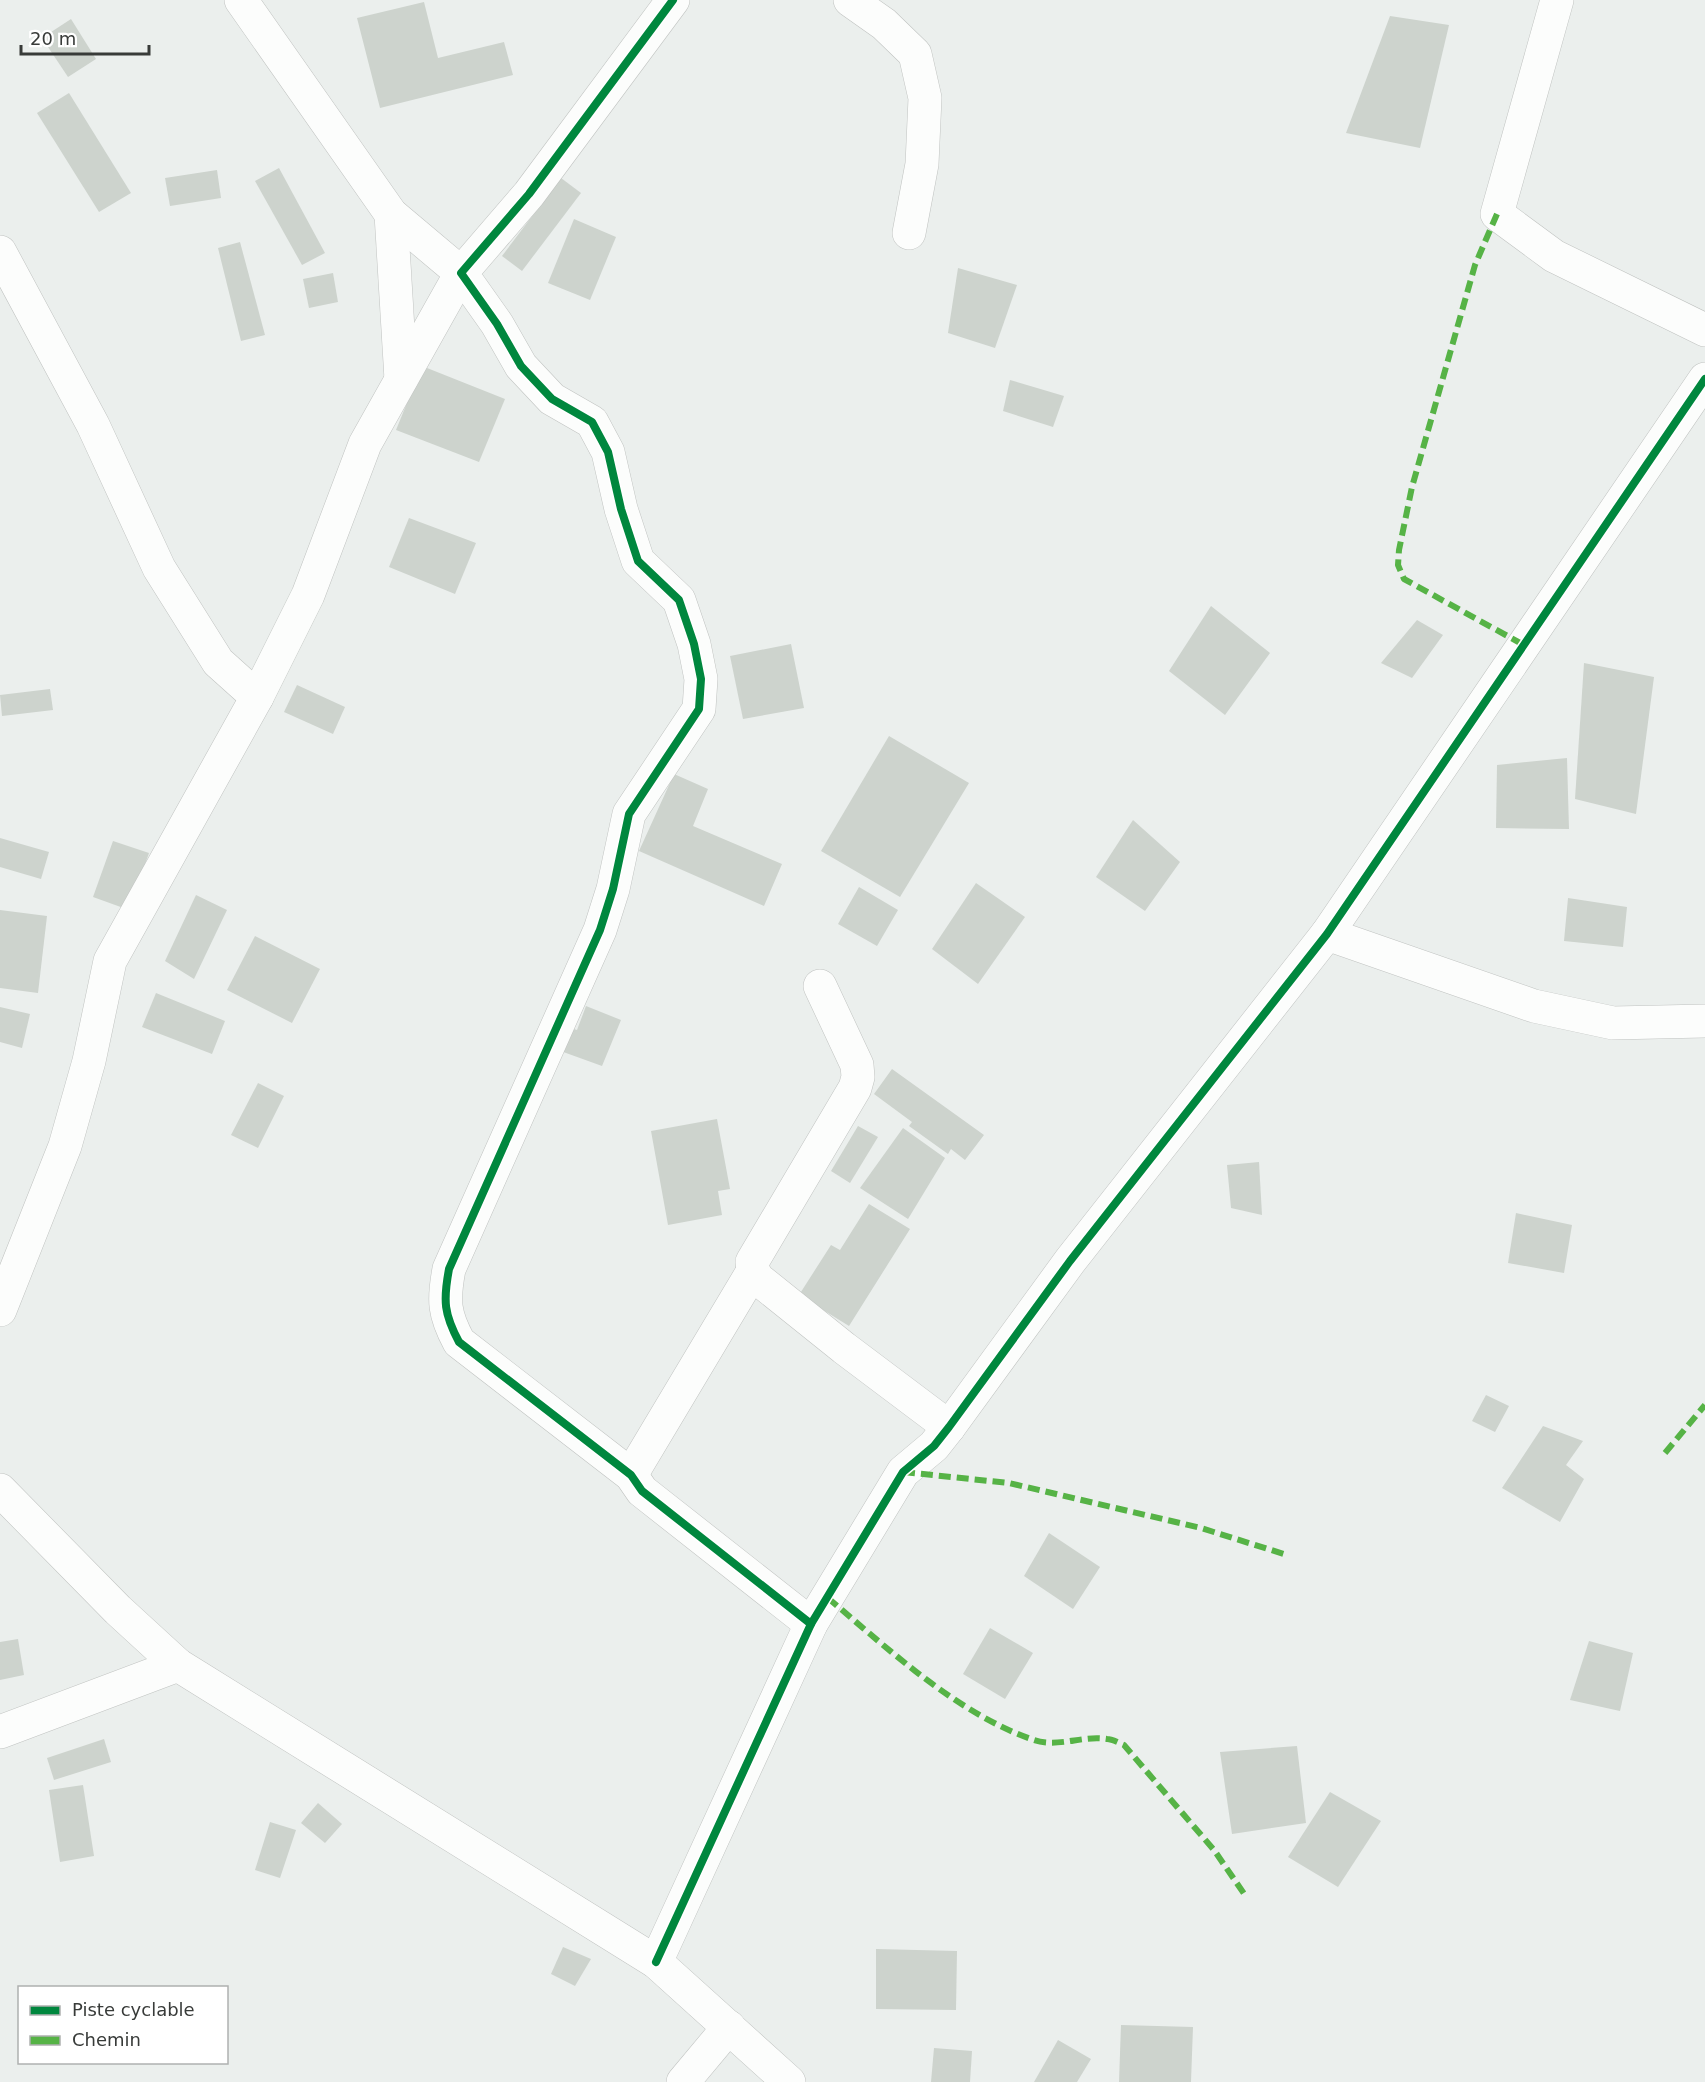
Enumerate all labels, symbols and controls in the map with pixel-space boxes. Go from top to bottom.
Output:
scale bar [21,18,148,56]
text: 20 m [30,28,76,49]
legend [18,1986,228,2064]
text: Piste cyclable [72,1999,195,2020]
text: Chemin [72,2029,141,2050]

